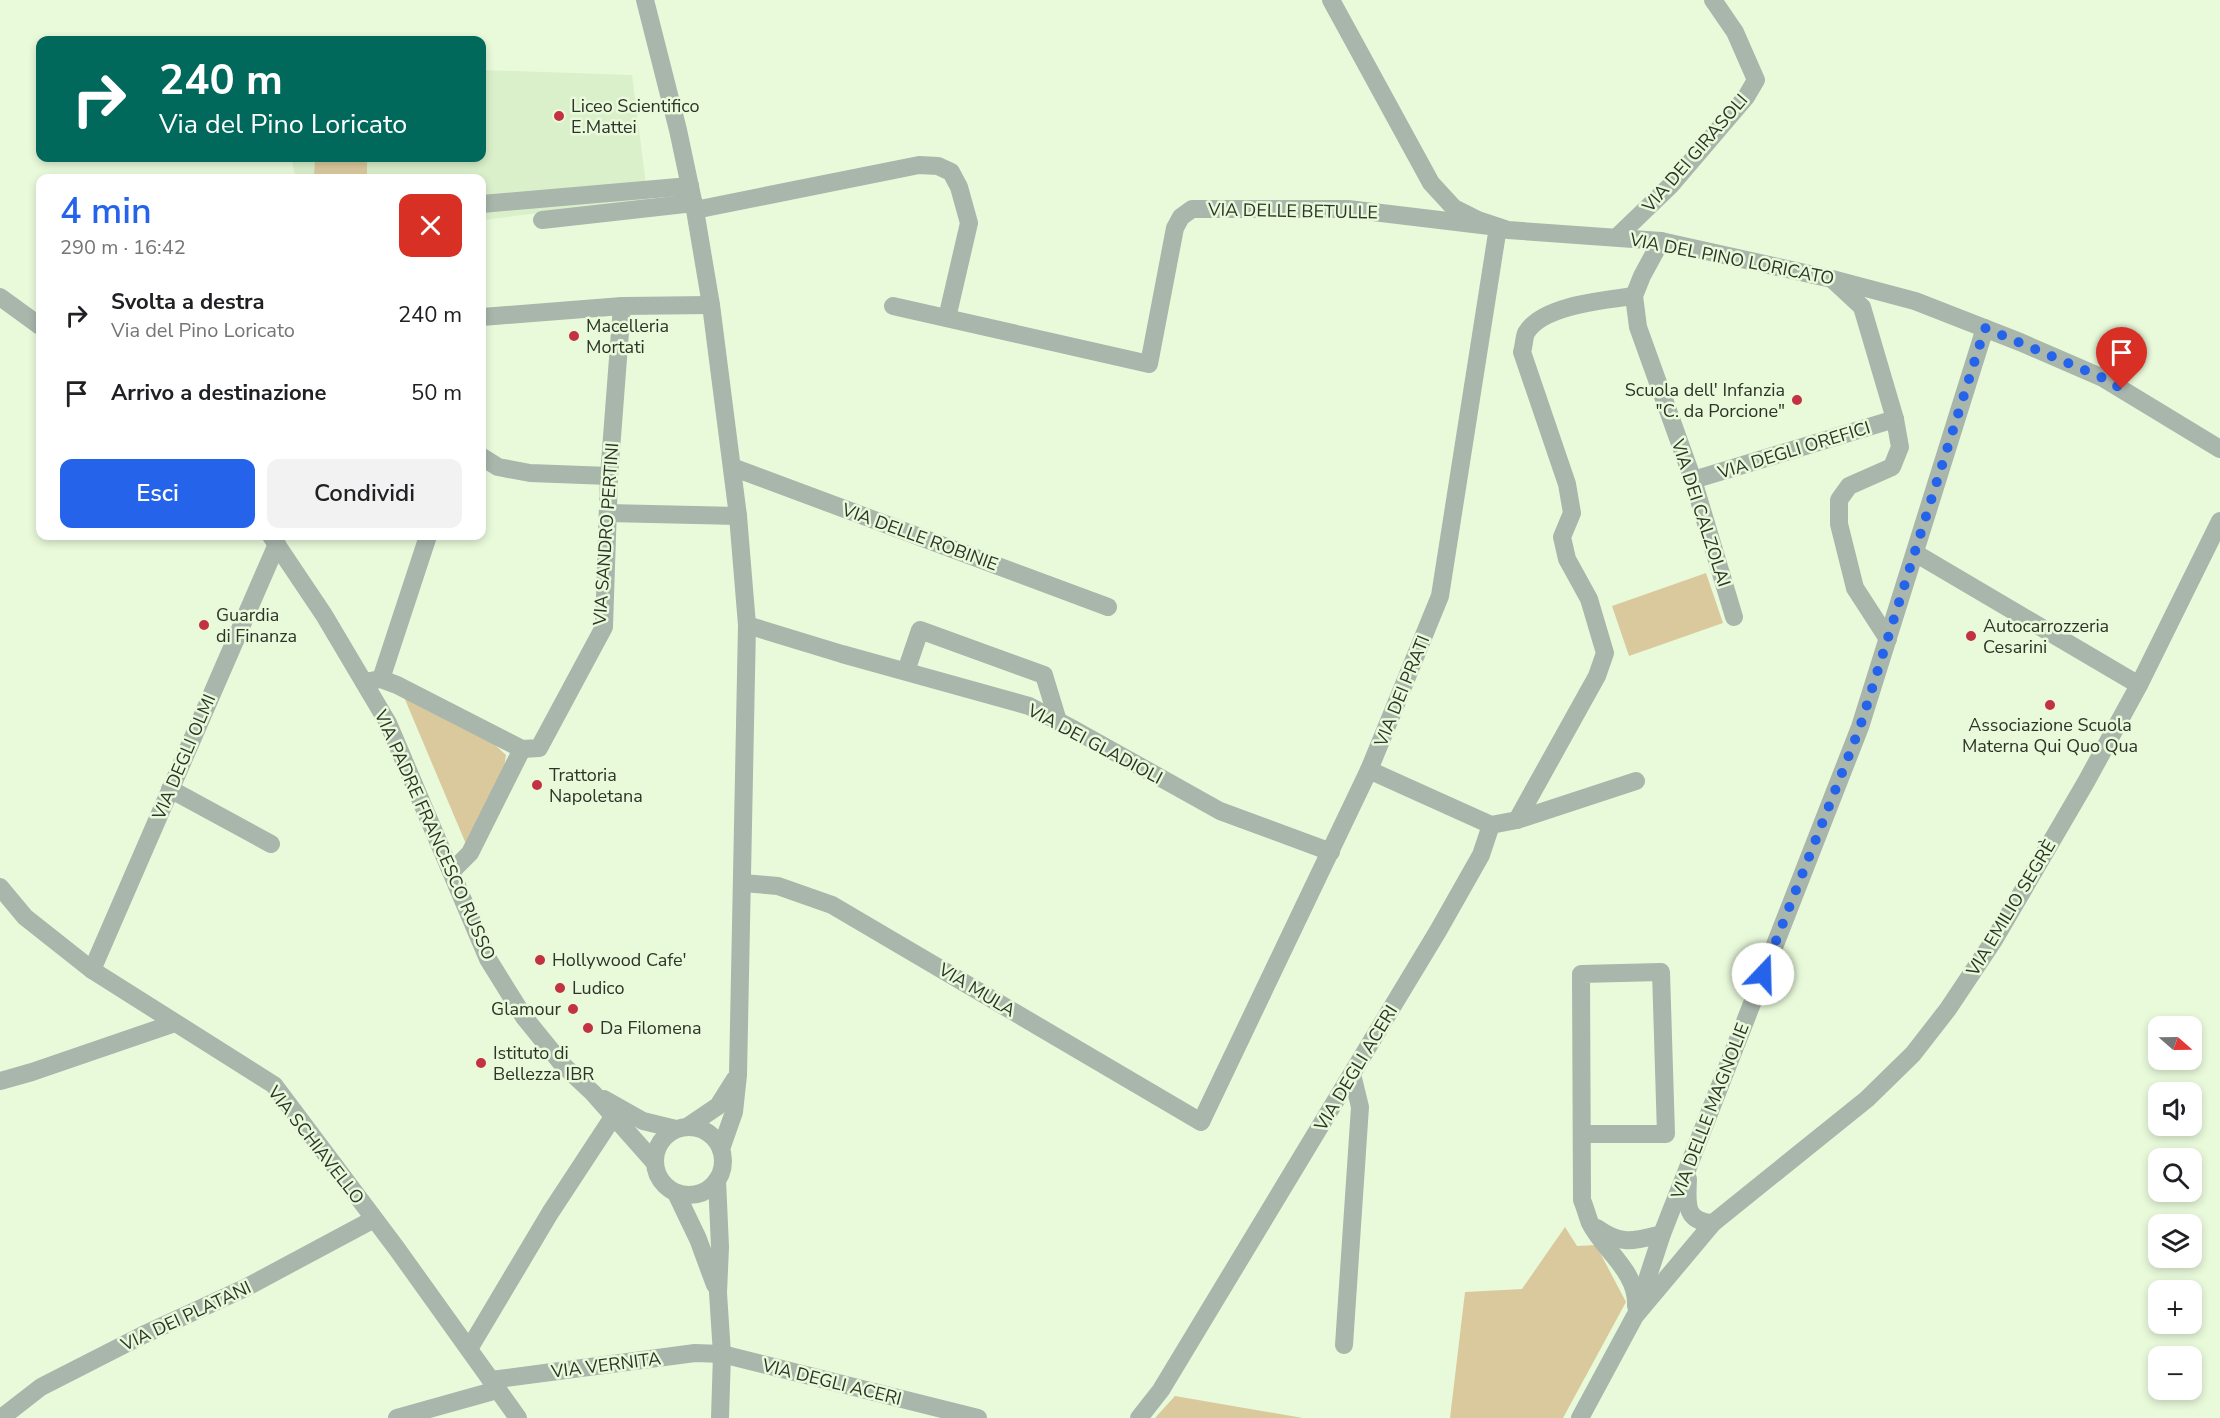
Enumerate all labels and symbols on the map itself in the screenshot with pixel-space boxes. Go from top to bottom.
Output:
street label: VIA DEI GIRASOLI [1636,89,1753,218]
place label: Liceo Scientifico E.Mattei [571,94,699,139]
marker: Liceo Scientifico E.Mattei [552,109,566,123]
street label: VIA DELLE BETULLE [1207,198,1378,224]
street label: VIA DEL PINO LORICATO [1627,227,1836,291]
place label: Macelleria Mortati [586,314,669,359]
pin [2096,327,2147,389]
marker: Macelleria Mortati [567,329,581,343]
place label: Scuola dell' Infanzia "C. da Porcione" [1625,378,1785,423]
marker: Scuola dell' Infanzia "C. da Porcione" [1790,393,1804,407]
street label: VIA DEGLI OREFICI [1714,415,1873,485]
street label: VIA DEI CALZOLAI [1666,435,1736,590]
street label: VIA SANDRO PERTINI [588,442,624,627]
street label: VIA DELLE ROBINIE [838,497,1001,576]
place label: Guardia di Finanza [216,603,297,648]
place label: Autocarrozzeria Cesarini [1983,614,2109,659]
marker: Guardia di Finanza [197,618,211,632]
marker: Autocarrozzeria Cesarini [1964,629,1978,643]
street label: VIA DEI PRATI [1368,632,1435,751]
street label: VIA DEGLI OLMI [146,691,221,824]
street label: VIA DEI GLADIOLI [1022,698,1167,790]
marker: Associazione Scuola Materna Qui Quo Qua [2043,698,2057,712]
street label: VIA PADRE FRANCESCO RUSSO [368,705,501,964]
place label: Associazione Scuola Materna Qui Quo Qua [1962,713,2138,758]
place label: Trattoria Napoletana [549,763,643,808]
marker: Trattoria Napoletana [530,778,544,792]
street label: VIA EMILIO SEGRÈ [1960,835,2061,982]
position arrow [1731,942,1795,1006]
place label: Hollywood Cafe' [552,948,687,972]
marker: Hollywood Cafe' [533,953,547,967]
street label: VIA MULA [933,957,1020,1022]
place label: Ludico [572,976,625,1000]
marker: Ludico [553,981,567,995]
place label: Glamour [491,997,562,1021]
street label: VIA DEGLI ACERI [1308,1001,1403,1136]
marker: Glamour [566,1002,580,1016]
place label: Da Filomena [600,1016,702,1040]
north arrow [2148,1016,2202,1070]
street label: VIA DELLE MAGNOLIE [1665,1020,1755,1203]
marker: Da Filomena [581,1021,595,1035]
place label: Istituto di Bellezza IBR [493,1041,594,1086]
marker: Istituto di Bellezza IBR [474,1056,488,1070]
street label: VIA SCHIAVELLO [262,1080,370,1209]
street label: VIA DEI PLATANI [116,1275,255,1357]
street label: VIA VERNITA [549,1346,662,1384]
street label: VIA DEGLI ACERI [759,1353,904,1411]

